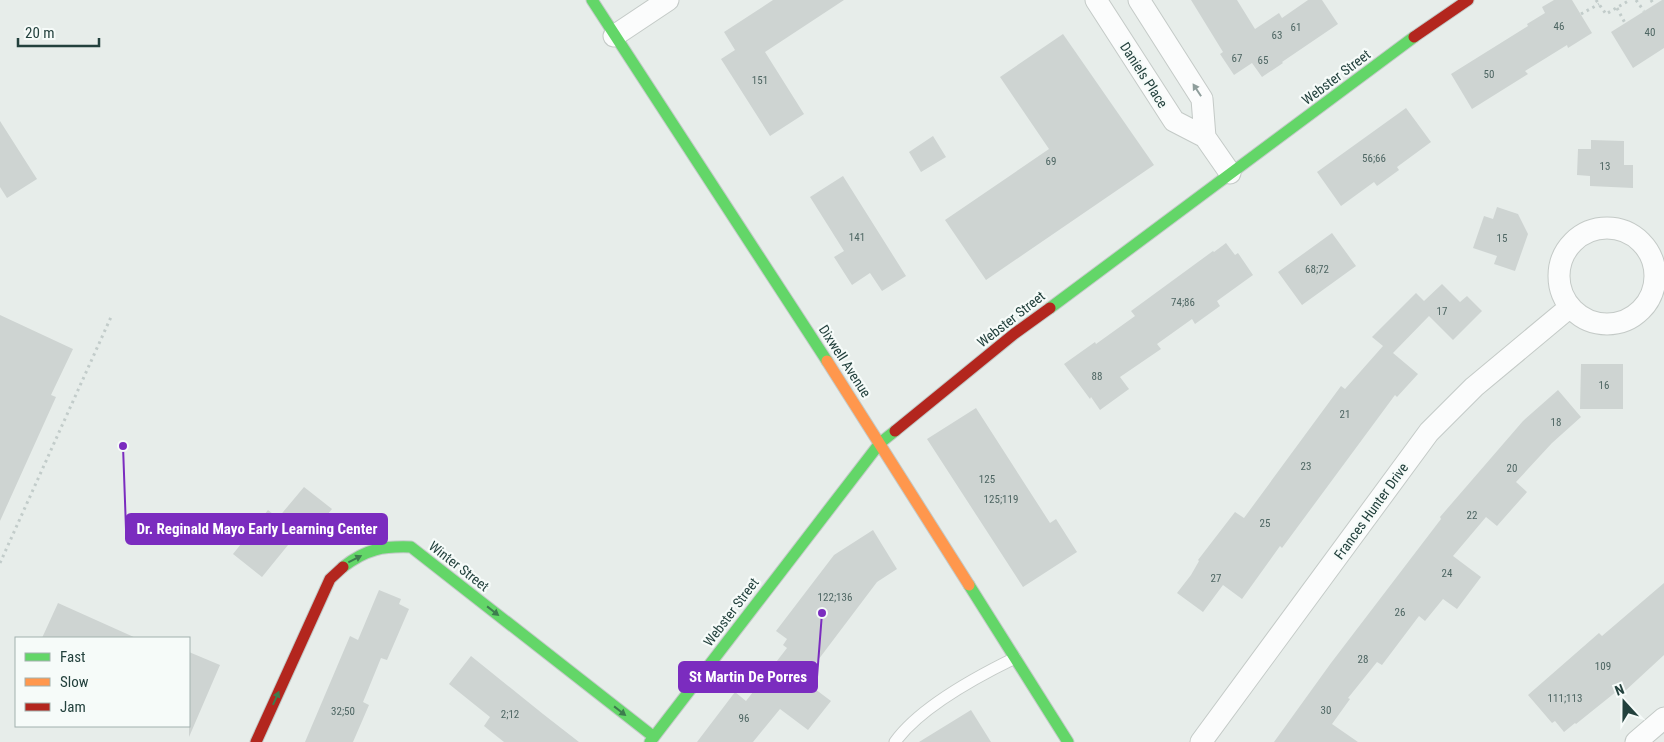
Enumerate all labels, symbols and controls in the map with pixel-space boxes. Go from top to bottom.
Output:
scale bar [18,15,99,47]
house number: 46 [1554,20,1564,33]
house number: 61 [1291,21,1301,34]
text: 20 m [25,24,55,42]
house number: 40 [1645,26,1655,39]
house number: 63 [1272,29,1282,42]
street label: Daniels Place [1117,39,1171,111]
street label: Webster Street [1299,46,1373,108]
house number: 67 [1232,52,1242,65]
house number: 65 [1258,54,1268,67]
house number: 50 [1484,68,1494,81]
house number: 151 [752,74,768,87]
one-way arrow [1192,84,1202,97]
house number: 56;66 [1362,152,1386,165]
house number: 69 [1046,155,1056,168]
house number: 13 [1600,160,1610,173]
house number: 141 [849,231,865,244]
house number: 15 [1497,232,1507,245]
house number: 68;72 [1305,263,1329,276]
street label: Webster Street [974,288,1048,350]
house number: 74;86 [1171,296,1195,309]
house number: 17 [1437,305,1447,318]
street label: Dixwell Avenue [816,322,875,401]
house number: 88 [1092,370,1102,383]
house number: 16 [1599,379,1609,392]
house number: 21 [1340,408,1350,421]
house number: 18 [1551,416,1561,429]
street label: Frances Hunter Drive [1331,459,1412,562]
house number: 23 [1301,460,1311,473]
house number: 20 [1507,462,1517,475]
house number: 125 [979,473,995,486]
house number: 125;119 [984,493,1018,506]
house number: 22 [1467,509,1477,522]
callout: Dr. Reginald Mayo Early Learning Center [126,514,387,544]
house number: 25 [1260,517,1270,530]
text: Dr. Reginald Mayo Early Learning Center [137,520,377,538]
street label: Winter Street [426,538,492,594]
one-way arrow [347,555,362,563]
house number: 24 [1442,567,1453,580]
house number: 27 [1211,572,1221,585]
street label: Webster Street [700,575,762,649]
house number: 122;136 [818,591,852,604]
one-way arrow [486,606,500,616]
house number: 26 [1395,606,1405,619]
legend [15,637,190,727]
text: Fast [60,648,85,666]
house number: 28 [1358,653,1368,666]
house number: 109 [1595,660,1611,673]
callout: St Martin De Porres [679,662,817,692]
text: St Martin De Porres [689,668,807,686]
text: Slow [60,673,89,691]
north arrow [1599,677,1649,727]
text: N [1612,681,1626,699]
one-way arrow [273,691,281,705]
house number: 111;113 [1548,692,1582,705]
text: Jam [60,698,86,716]
house number: 30 [1321,704,1331,717]
house number: 32;50 [331,705,355,718]
one-way arrow [614,706,627,717]
house number: 2;12 [501,708,519,721]
house number: 96 [739,712,749,725]

